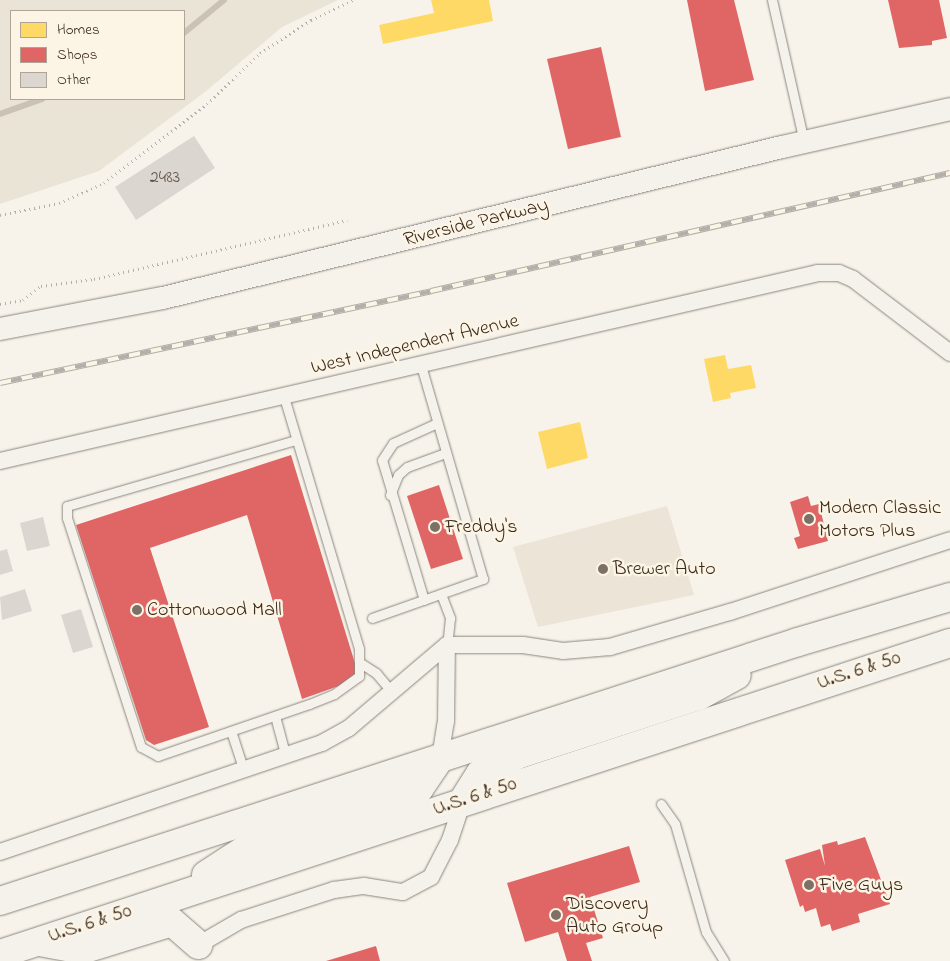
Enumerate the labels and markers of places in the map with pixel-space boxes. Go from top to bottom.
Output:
place label: Modern Classic Motors Plus [819,496,941,543]
marker: Modern Classic Motors Plus [803,513,815,525]
place label: Freddy's [445,515,517,539]
marker: Freddy's [429,521,441,533]
place label: Brewer Auto [613,557,716,581]
marker: Brewer Auto [597,563,609,575]
place label: Cottonwood Mall [147,598,282,622]
marker: Cottonwood Mall [131,604,143,616]
place label: Five Guys [819,873,903,897]
marker: Five Guys [803,879,815,891]
place label: Discovery Auto Group [566,892,663,939]
marker: Discovery Auto Group [550,909,562,921]

